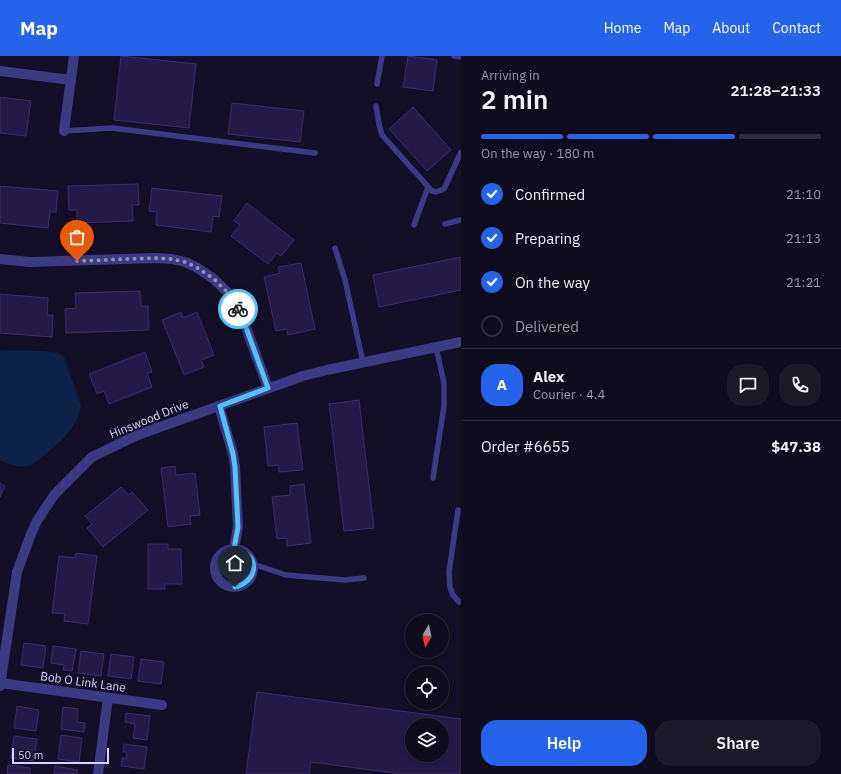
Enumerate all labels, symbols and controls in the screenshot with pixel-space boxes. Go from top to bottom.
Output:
text: Map [20,16,58,40]
text: Home [604,19,641,37]
text: Map [663,19,690,37]
text: About [712,19,750,37]
text: Contact [772,19,821,37]
text: Arriving in [481,67,540,84]
text: 21:28–21:33 [731,81,821,100]
text: 2 min [481,82,548,116]
text: On the way · 180 m [481,145,594,162]
icon: check [481,183,503,205]
text: Confirmed [515,185,585,204]
text: 21:10 [786,186,821,203]
pin [60,220,94,261]
icon: bag [66,226,88,248]
icon: check [481,227,503,249]
text: Preparing [515,229,580,248]
text: 21:13 [786,230,821,247]
icon: check [481,271,503,293]
text: On the way [515,273,590,292]
text: 21:21 [786,274,821,291]
courier [218,289,258,329]
icon: bike [227,298,249,320]
text: Delivered [515,317,579,336]
button: chat [727,364,769,406]
button: phone [779,364,821,406]
text: Alex [533,367,564,386]
text: A [497,375,507,394]
text: Courier · 4.4 [533,386,605,403]
street label: Hinswood Drive [107,396,191,441]
text: Order #6655 [481,437,570,456]
text: $47.38 [771,437,821,456]
pin [218,546,252,587]
icon: home [224,552,246,574]
north arrow [405,614,449,658]
map controls [405,614,449,762]
button: locate [405,666,449,710]
street label: Bob O Link Lane [39,668,127,695]
button: layers [405,718,449,762]
button: Help [481,720,647,766]
button: Share [655,720,821,766]
scale bar [12,746,109,765]
text: 50 m [18,748,43,762]

